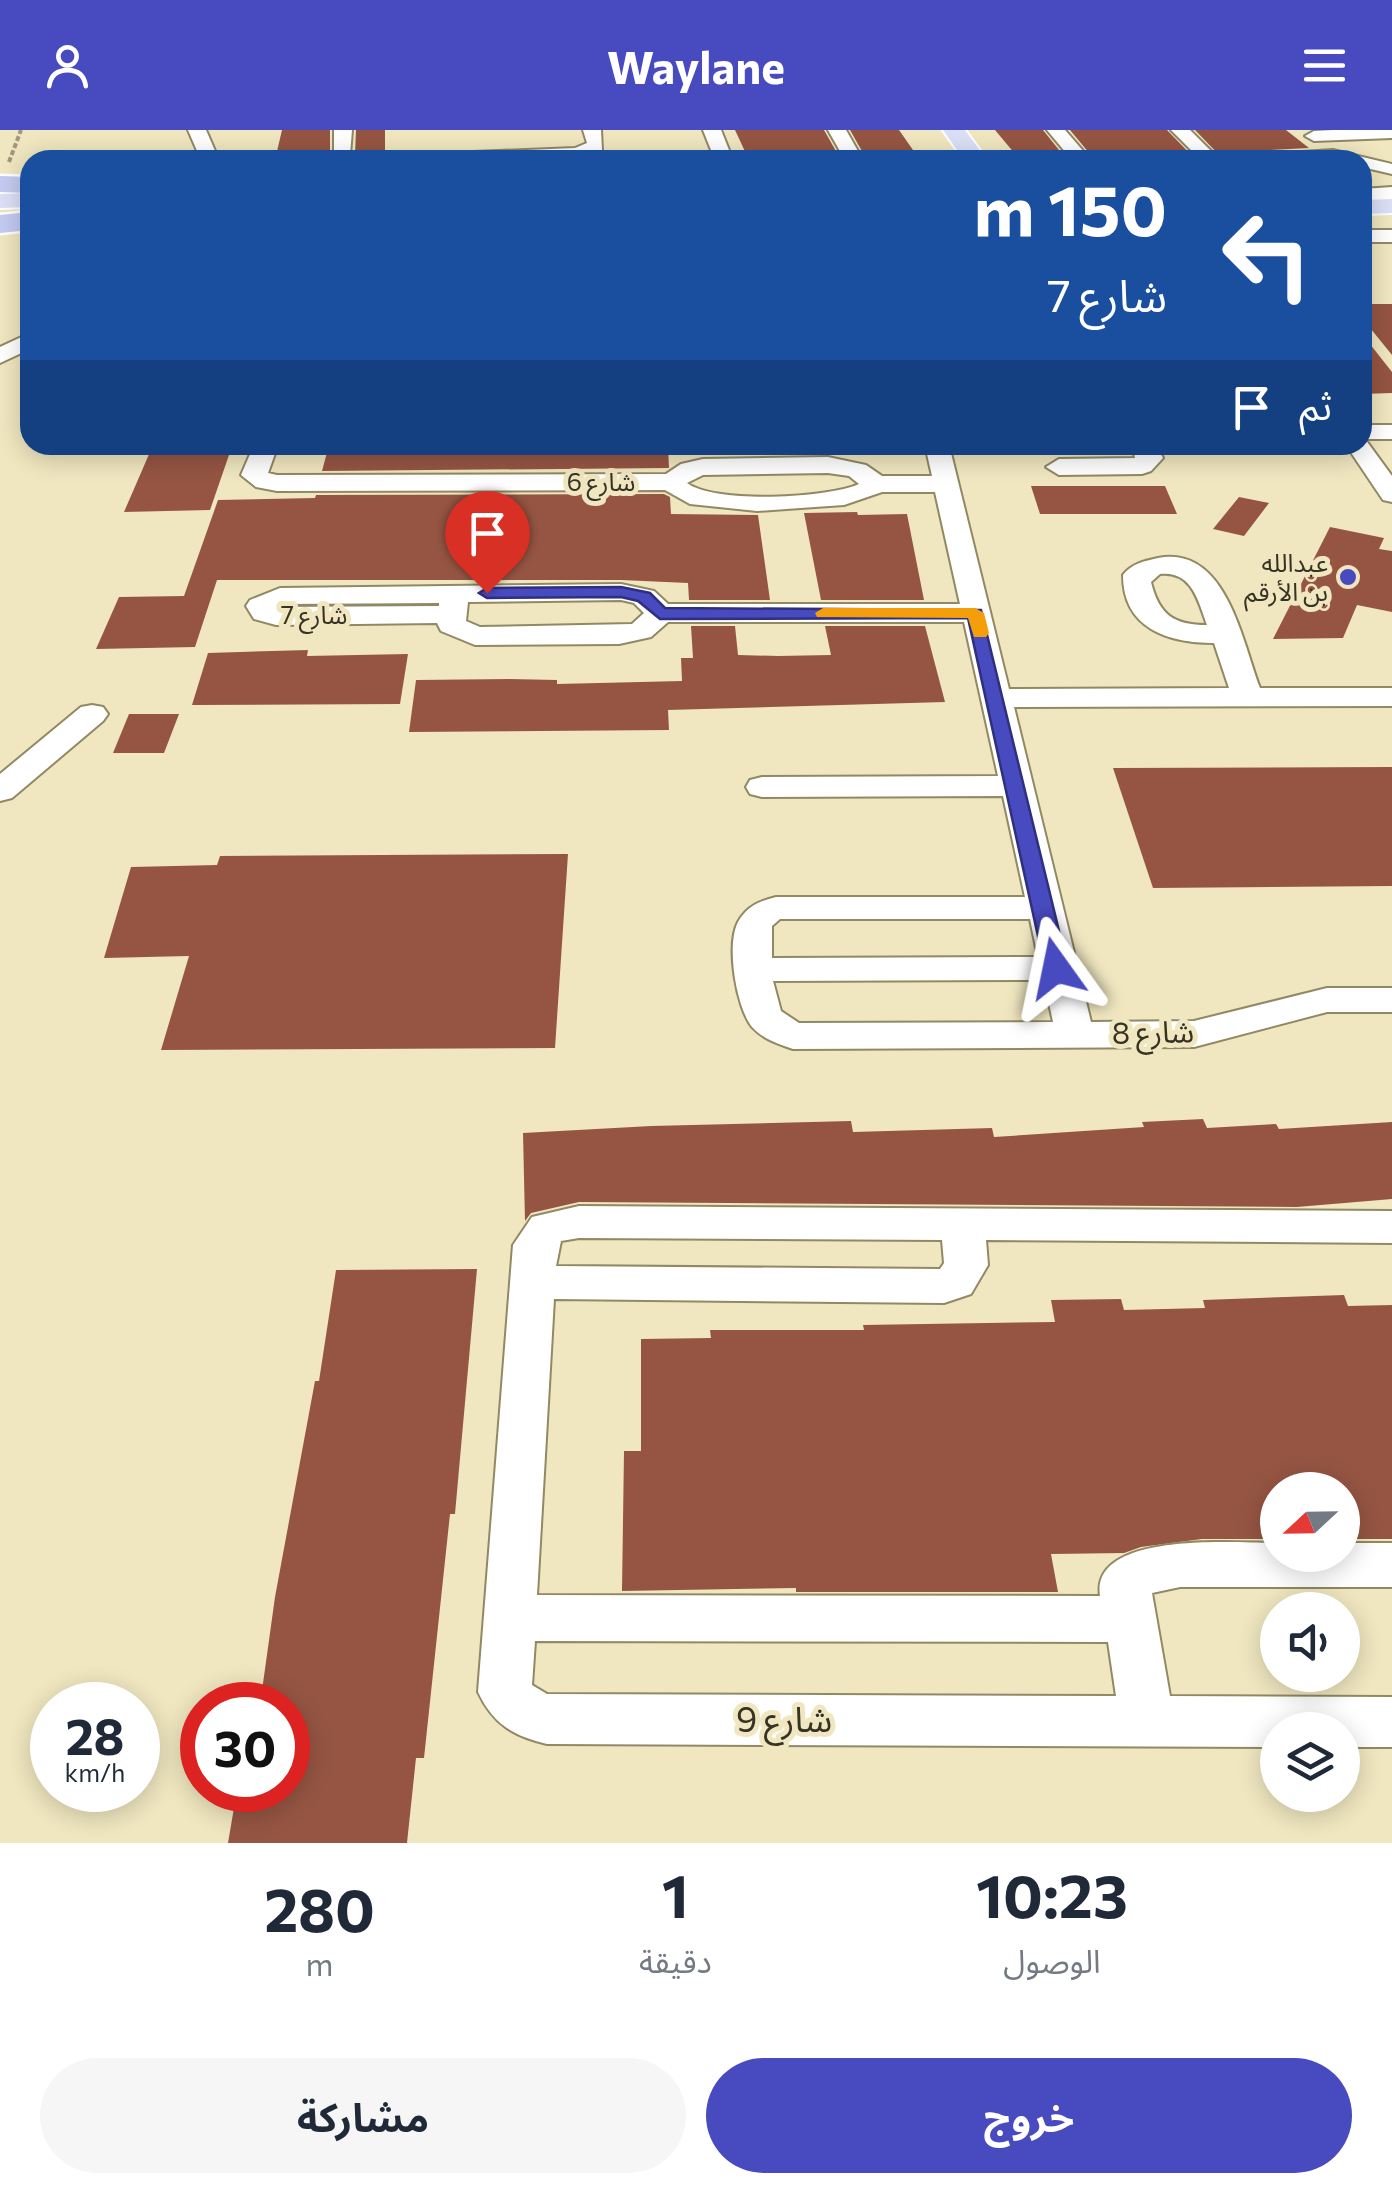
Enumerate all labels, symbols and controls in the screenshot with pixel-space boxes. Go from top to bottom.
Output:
icon: person [40,38,95,93]
text: Waylane [607,38,785,93]
icon: menu [1297,38,1352,93]
text: 150 m [974,165,1167,250]
icon: left [1202,190,1332,320]
text: شارع 7 [1047,266,1167,321]
icon: arrive [1224,380,1279,435]
text: ثم [1299,381,1332,428]
street label: شارع 6 [567,466,635,501]
pin [445,491,530,594]
icon: arrive [460,506,515,561]
place label: عبدالله بن الأرقم [1244,547,1328,612]
marker: عبدالله بن الأرقم [1337,566,1359,588]
street label: شارع 7 [281,599,347,634]
position arrow [1004,916,1108,1020]
street label: شارع 8 [1111,1011,1195,1056]
north arrow [1260,1472,1360,1572]
map controls [1260,1472,1360,1812]
button: sound [1260,1592,1360,1692]
speed limit sign: 30 [180,1682,310,1812]
street label: شارع 9 [736,1696,832,1746]
text: 28 [65,1704,125,1765]
button: layers [1260,1712,1360,1812]
text: km/h [65,1757,125,1787]
text: 1 [662,1857,689,1930]
text: 10:23 [976,1857,1128,1930]
text: 280 [264,1871,375,1944]
text: دقيقة [639,1940,712,1980]
text: الوصول [1003,1940,1101,1980]
text: m [306,1943,333,1983]
button: مشاركة [40,2058,686,2173]
button: خروج [706,2058,1352,2173]

